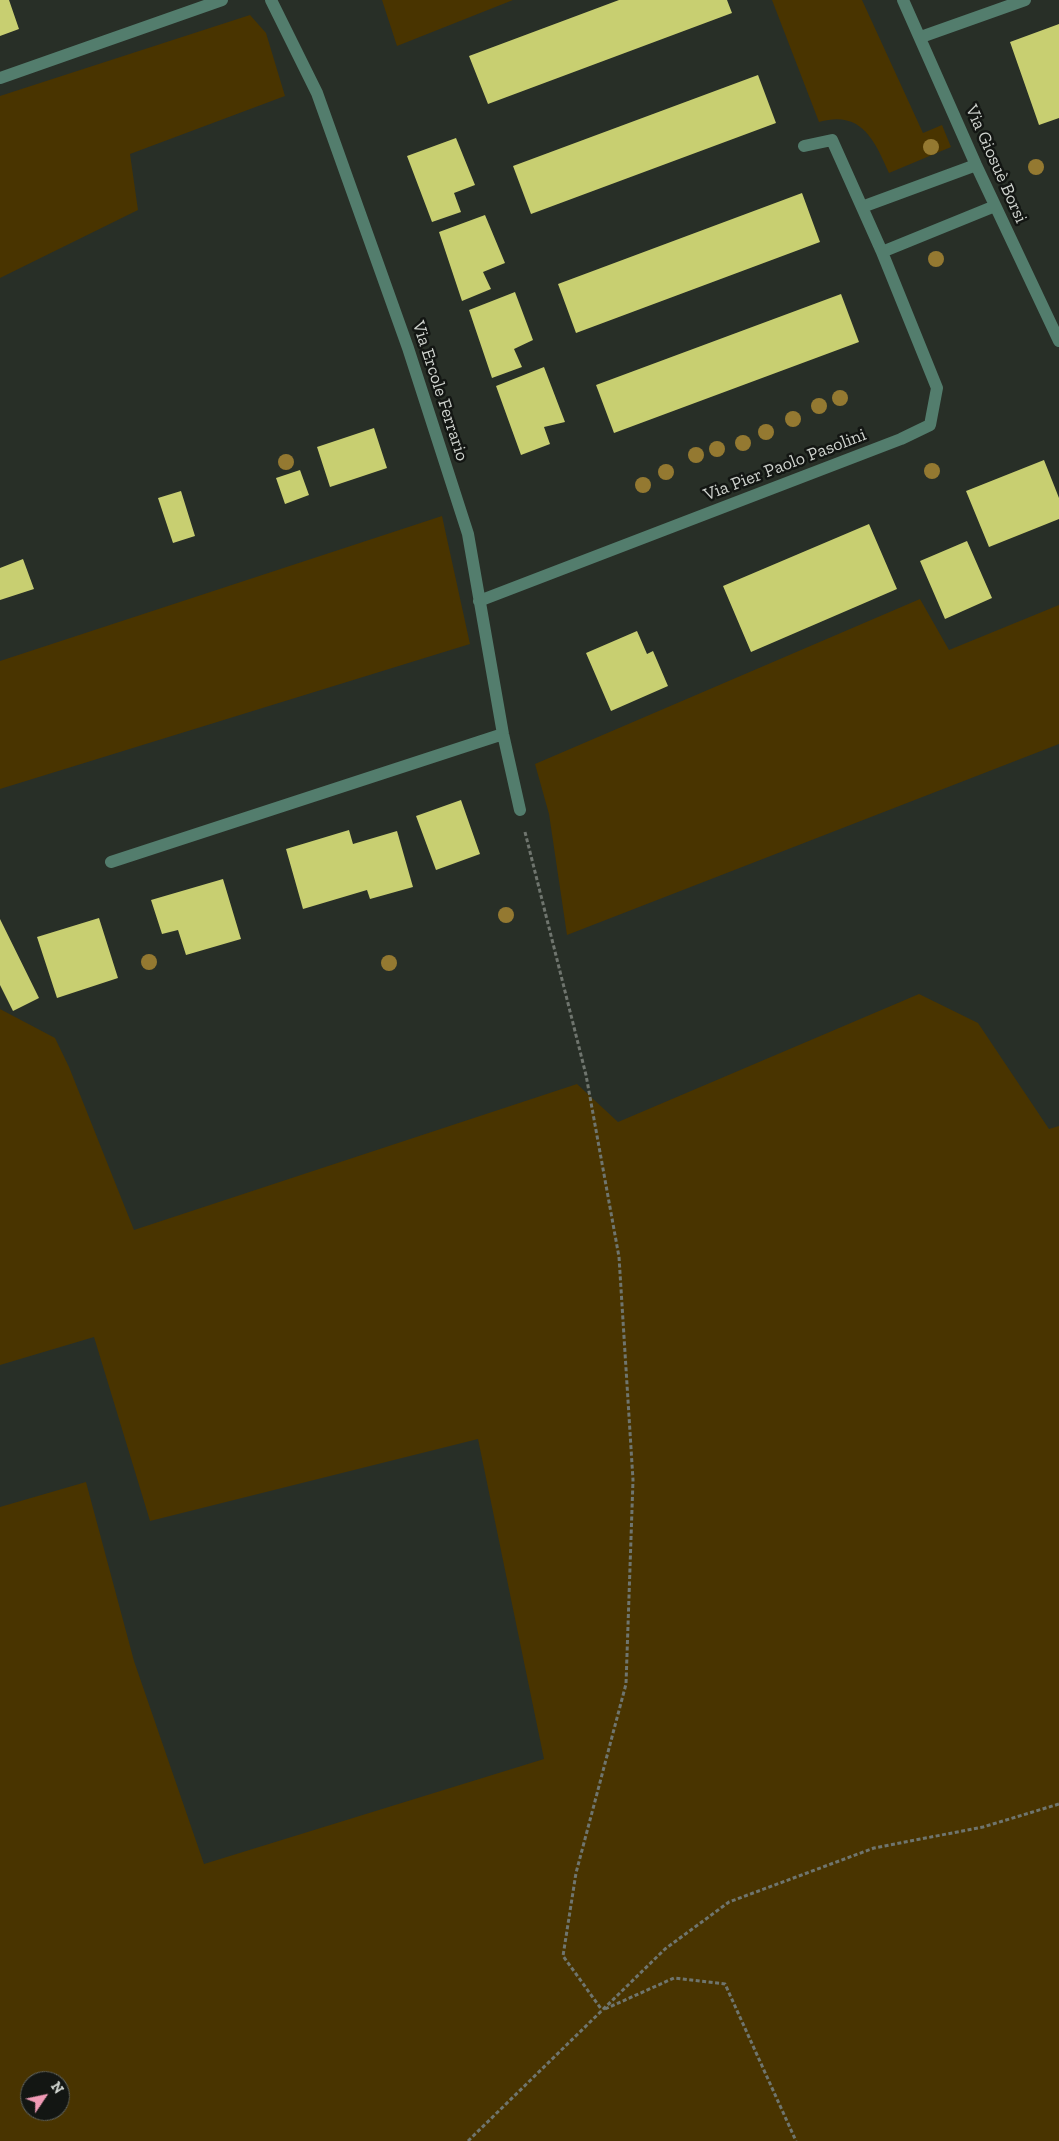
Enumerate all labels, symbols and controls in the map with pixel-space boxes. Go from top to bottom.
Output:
street label: Via Giosuè Borsi [960,102,1032,226]
street label: Via Ercole Ferrario [407,318,473,464]
street label: Via Pier Paolo Pasolini [701,424,869,506]
north arrow [20,2071,70,2121]
text: N [47,2079,67,2097]

